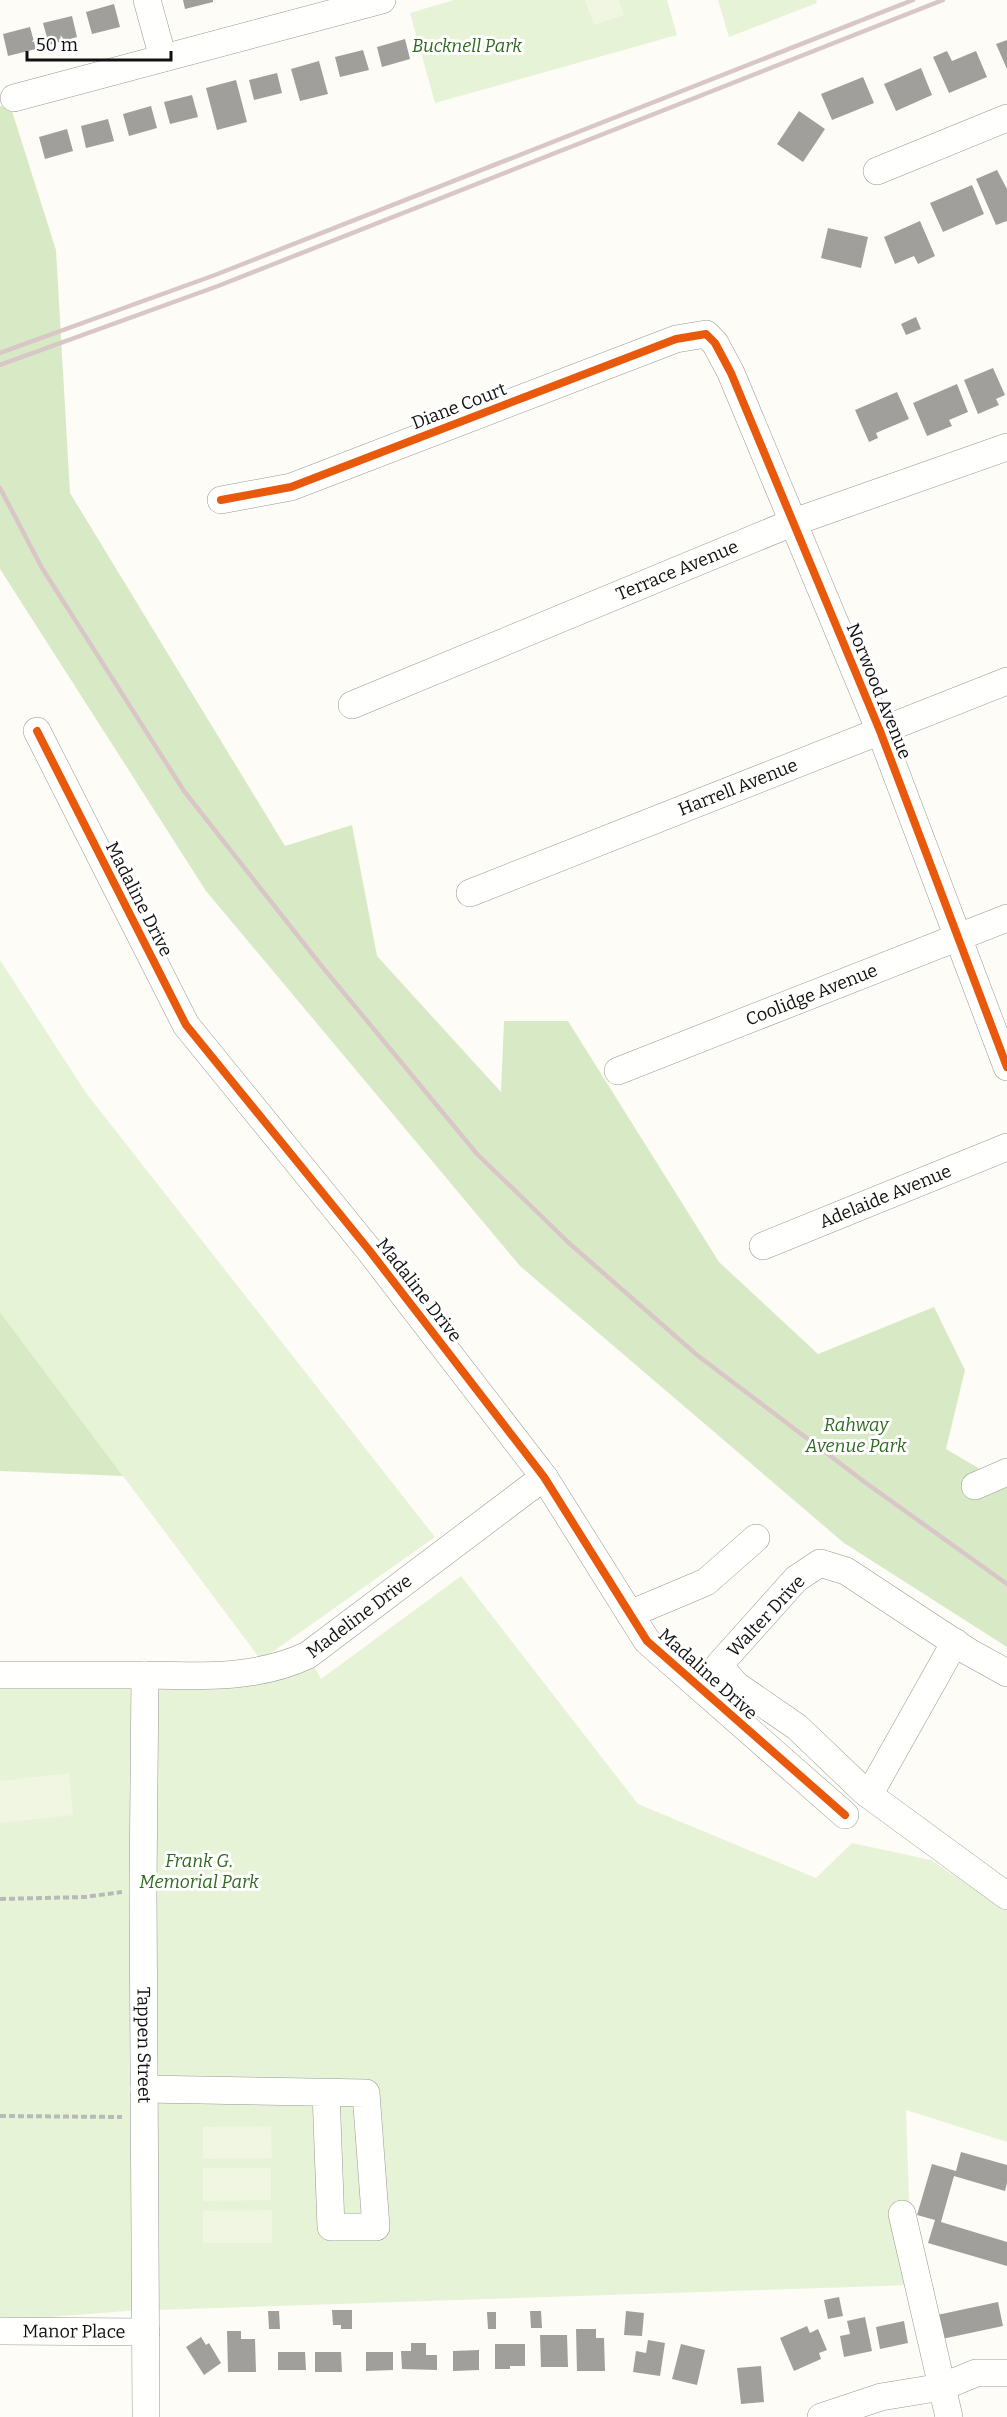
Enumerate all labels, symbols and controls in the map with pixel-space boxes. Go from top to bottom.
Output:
scale bar [27,24,171,62]
text: 50 m [36,34,78,56]
park label: Bucknell Park [412,35,522,57]
street label: Diane Court [409,378,510,434]
street label: Terrace Avenue [613,535,742,605]
street label: Norwood Avenue [842,620,916,762]
street label: Harrell Avenue [675,754,801,821]
street label: Madaline Drive [101,838,177,960]
street label: Coolidge Avenue [743,959,881,1031]
street label: Adelaide Avenue [816,1160,955,1233]
street label: Madaline Drive [372,1234,466,1346]
park label: Rahway Avenue Park [805,1414,907,1457]
street label: Madeline Drive [302,1570,416,1663]
street label: Walter Drive [722,1570,810,1662]
street label: Madaline Drive [654,1624,762,1724]
park label: Frank G. Memorial Park [139,1850,259,1893]
street label: Tappen Street [133,1987,155,2104]
street label: Manor Place [22,2320,126,2343]

